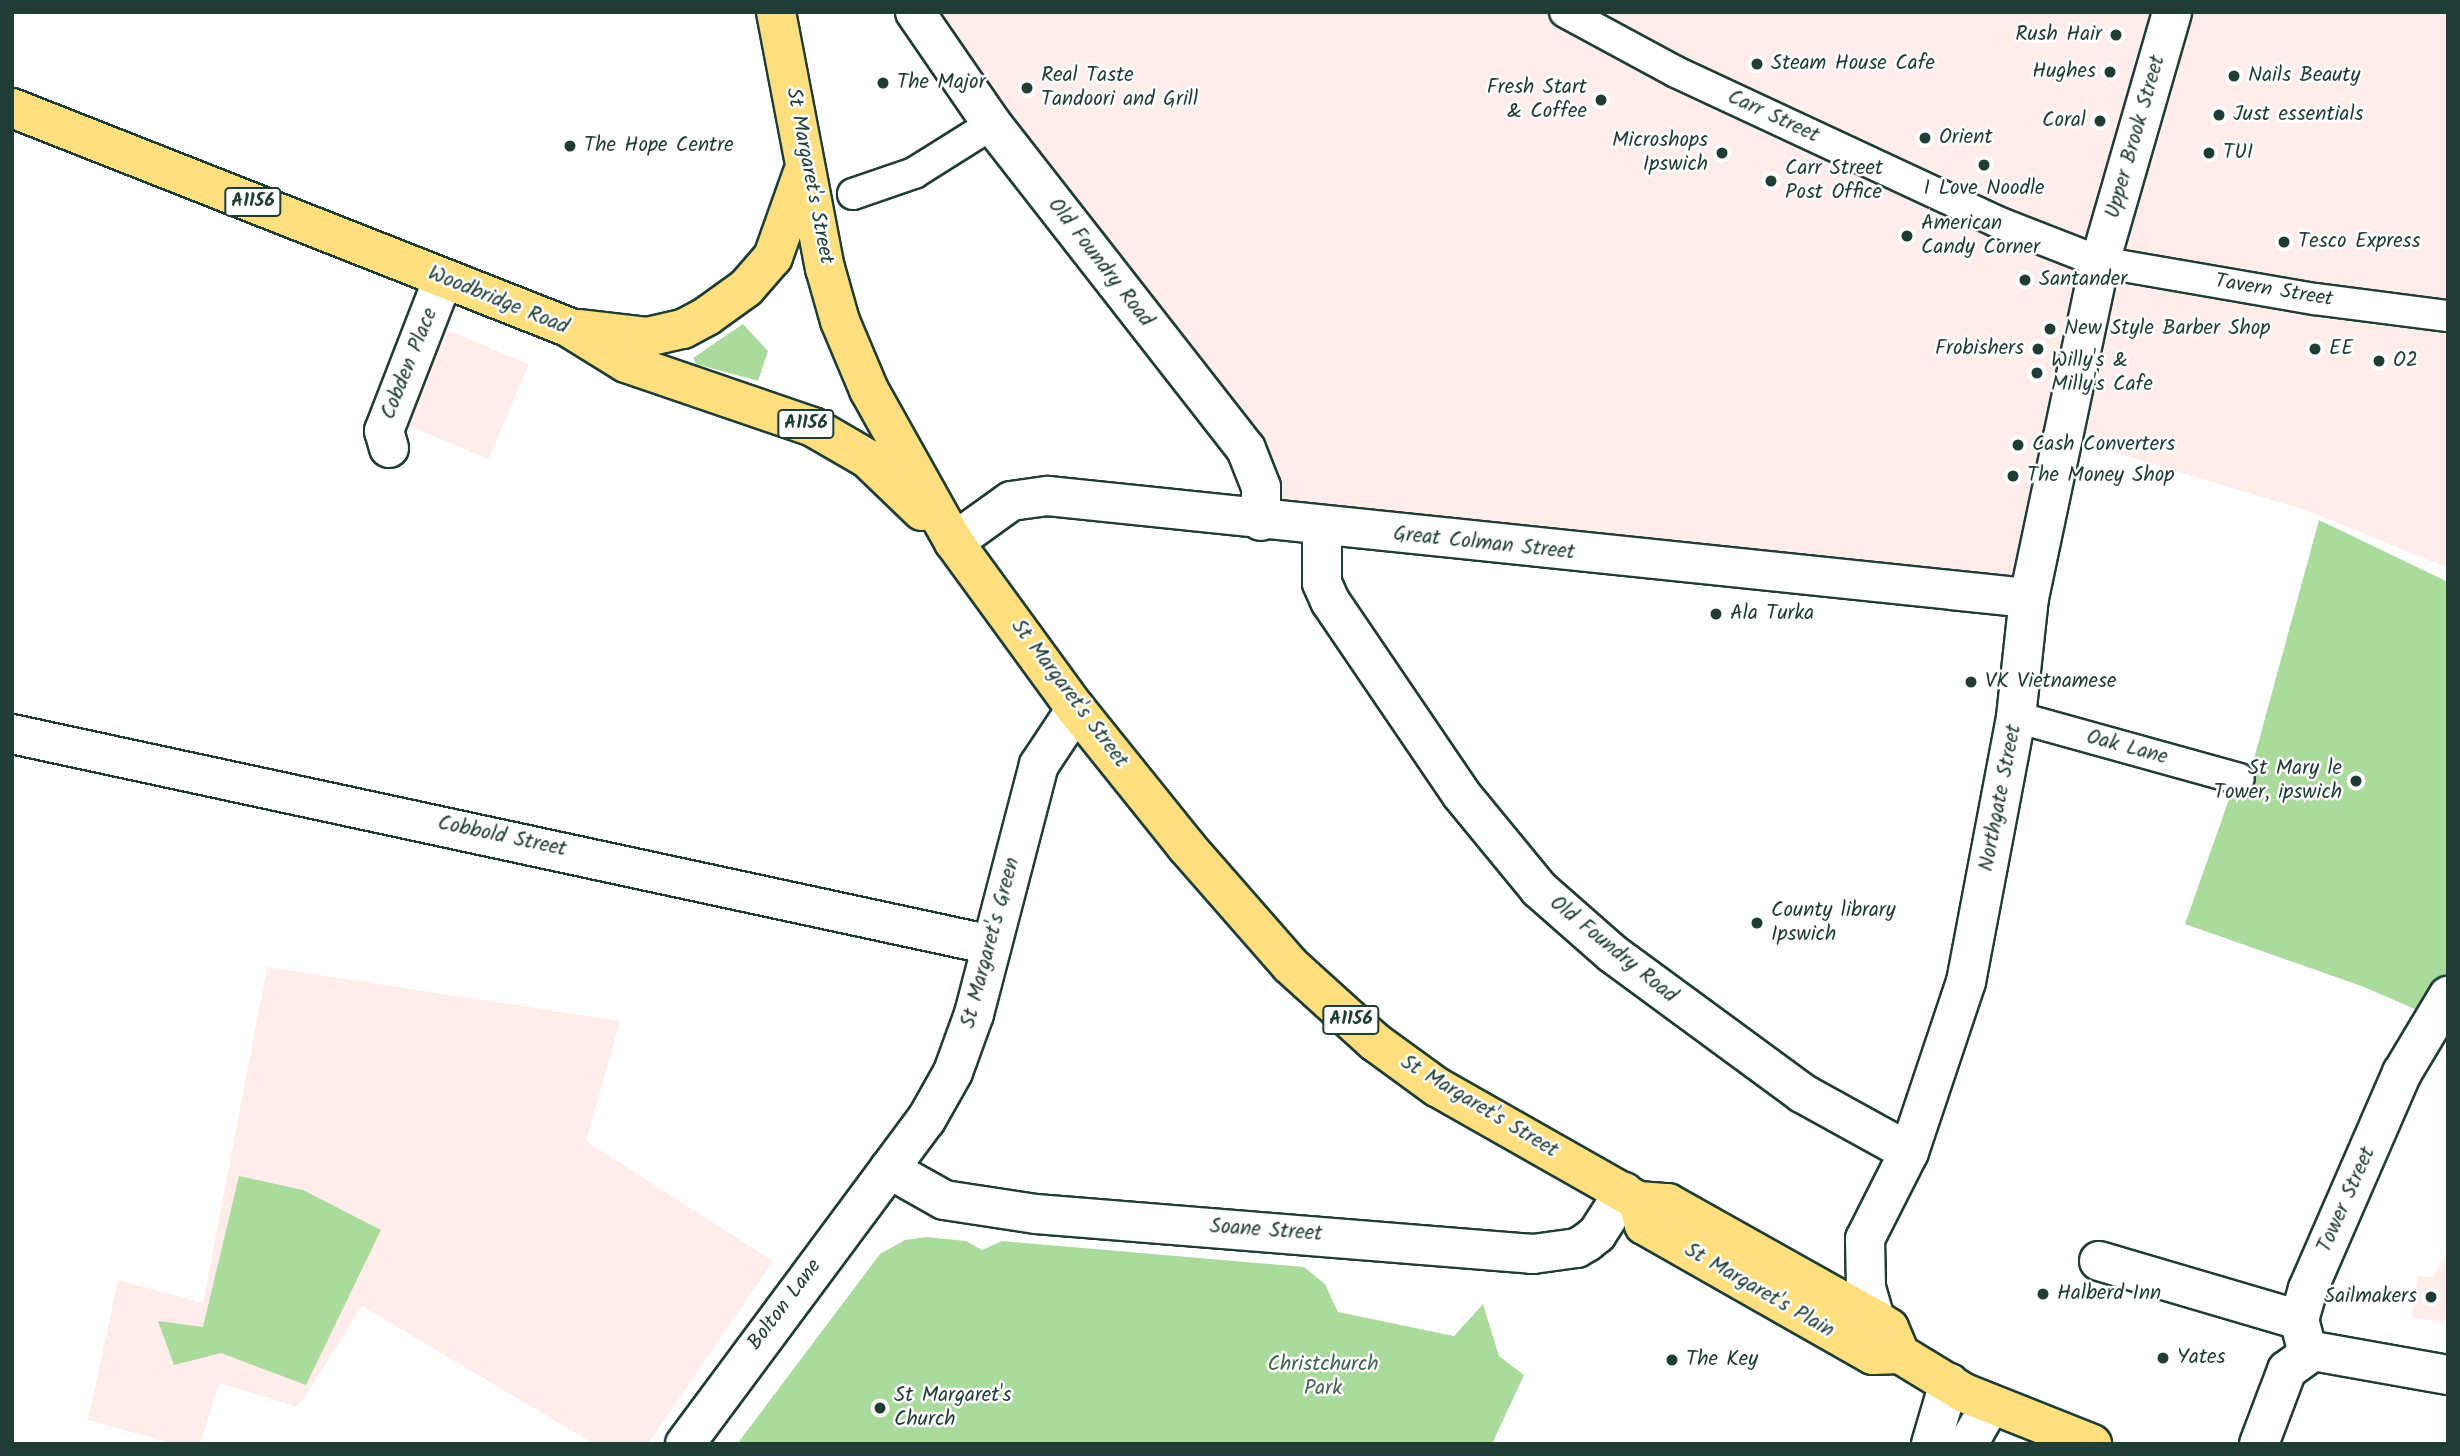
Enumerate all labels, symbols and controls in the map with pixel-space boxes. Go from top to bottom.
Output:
place label: Rush Hair [2015,22,2102,48]
marker: Rush Hair [2108,27,2124,43]
place label: Steam House Cafe [1771,51,1935,77]
street label: Upper Brook Street [2101,53,2171,221]
marker: Steam House Cafe [1749,56,1765,72]
place label: Hughes [2032,59,2096,85]
place label: Real Taste Tandoori and Grill [1041,63,1198,113]
place label: Nails Beauty [2248,63,2360,89]
marker: Hughes [2102,64,2118,80]
marker: Nails Beauty [2226,68,2242,84]
place label: The Major [897,70,986,96]
marker: The Major [875,75,891,91]
place label: Fresh Start & Coffee [1487,75,1587,125]
marker: Real Taste Tandoori and Grill [1019,80,1035,96]
street label: Carr Street [1723,85,1823,149]
street label: St Margaret's Street [780,86,838,266]
marker: Fresh Start & Coffee [1593,92,1609,108]
place label: Just essentials [2233,102,2363,128]
marker: Just essentials [2211,107,2227,123]
place label: Coral [2042,108,2086,134]
marker: Coral [2092,113,2108,129]
place label: Orient [1939,125,1993,151]
place label: Microshops Ipswich [1612,128,1708,178]
marker: Orient [1917,130,1933,146]
place label: The Hope Centre [584,133,734,159]
marker: The Hope Centre [562,138,578,154]
place label: TUI [2223,140,2253,166]
marker: Microshops Ipswich [1714,145,1730,161]
marker: TUI [2201,145,2217,161]
place label: Carr Street Post Office [1785,156,1883,206]
marker: I Love Noodle [1976,157,1992,173]
marker: Carr Street Post Office [1763,173,1779,189]
place label: I Love Noodle [1924,176,2044,202]
road number: A1156 [223,186,283,218]
street label: Old Foundry Road [1042,194,1158,332]
place label: American Candy Corner [1921,211,2040,261]
marker: American Candy Corner [1899,228,1915,244]
place label: Tesco Express [2298,229,2420,255]
marker: Tesco Express [2276,234,2292,250]
street label: Woodbridge Road [424,261,572,341]
place label: Santander [2039,267,2127,293]
street label: Tavern Street [2213,269,2335,313]
marker: Santander [2017,272,2033,288]
street label: Cobden Place [376,305,444,423]
place label: New Style Barber Shop [2064,316,2270,342]
marker: New Style Barber Shop [2042,321,2058,337]
place label: Frobishers [1935,336,2024,362]
place label: EE [2329,336,2354,362]
marker: Frobishers [2030,341,2046,357]
marker: EE [2307,341,2323,357]
place label: Willy's & Milly's Cafe [2051,348,2153,398]
place label: O2 [2393,348,2418,374]
marker: O2 [2371,353,2387,369]
marker: Willy's & Milly's Cafe [2029,365,2045,381]
road number: A1156 [776,408,836,440]
place label: Cash Converters [2032,432,2175,458]
marker: Cash Converters [2010,437,2026,453]
place label: The Money Shop [2027,463,2174,489]
marker: The Money Shop [2005,468,2021,484]
street label: Great Colman Street [1392,522,1576,566]
place label: Ala Turka [1730,601,1814,627]
marker: Ala Turka [1708,606,1724,622]
street label: St Margaret's Street [1005,615,1133,773]
place label: VK Vietnamese [1985,669,2116,695]
marker: VK Vietnamese [1963,674,1979,690]
street label: Northgate Street [1974,722,2028,874]
street label: Oak Lane [2084,725,2170,771]
place label: St Mary le Tower, ipswich [2214,756,2342,806]
marker: St Mary le Tower, ipswich [2348,773,2364,789]
street label: Cobbold Street [435,811,569,863]
street label: St Margaret's Green [956,855,1026,1031]
street label: Old Foundry Road [1544,891,1682,1009]
place label: County library Ipswich [1771,898,1896,948]
marker: County library Ipswich [1749,915,1765,931]
road number: A1156 [1321,1004,1381,1036]
street label: St Margaret's Street [1396,1050,1562,1164]
street label: Tower Street [2313,1143,2381,1257]
street label: Soane Street [1209,1214,1323,1248]
street label: St Margaret's Plain [1680,1238,1838,1344]
street label: Bolton Lane [743,1255,827,1355]
place label: Halberd Inn [2057,1281,2161,1307]
place label: Sailmakers [2324,1284,2417,1310]
marker: Halberd Inn [2035,1286,2051,1302]
marker: Sailmakers [2423,1289,2439,1305]
place label: Yates [2177,1345,2225,1371]
place label: The Key [1686,1347,1758,1373]
marker: Yates [2155,1350,2171,1366]
park label: Christchurch Park [1267,1352,1379,1402]
marker: The Key [1664,1352,1680,1368]
place label: St Margaret's Church [894,1383,1011,1433]
marker: St Margaret's Church [872,1400,888,1416]

